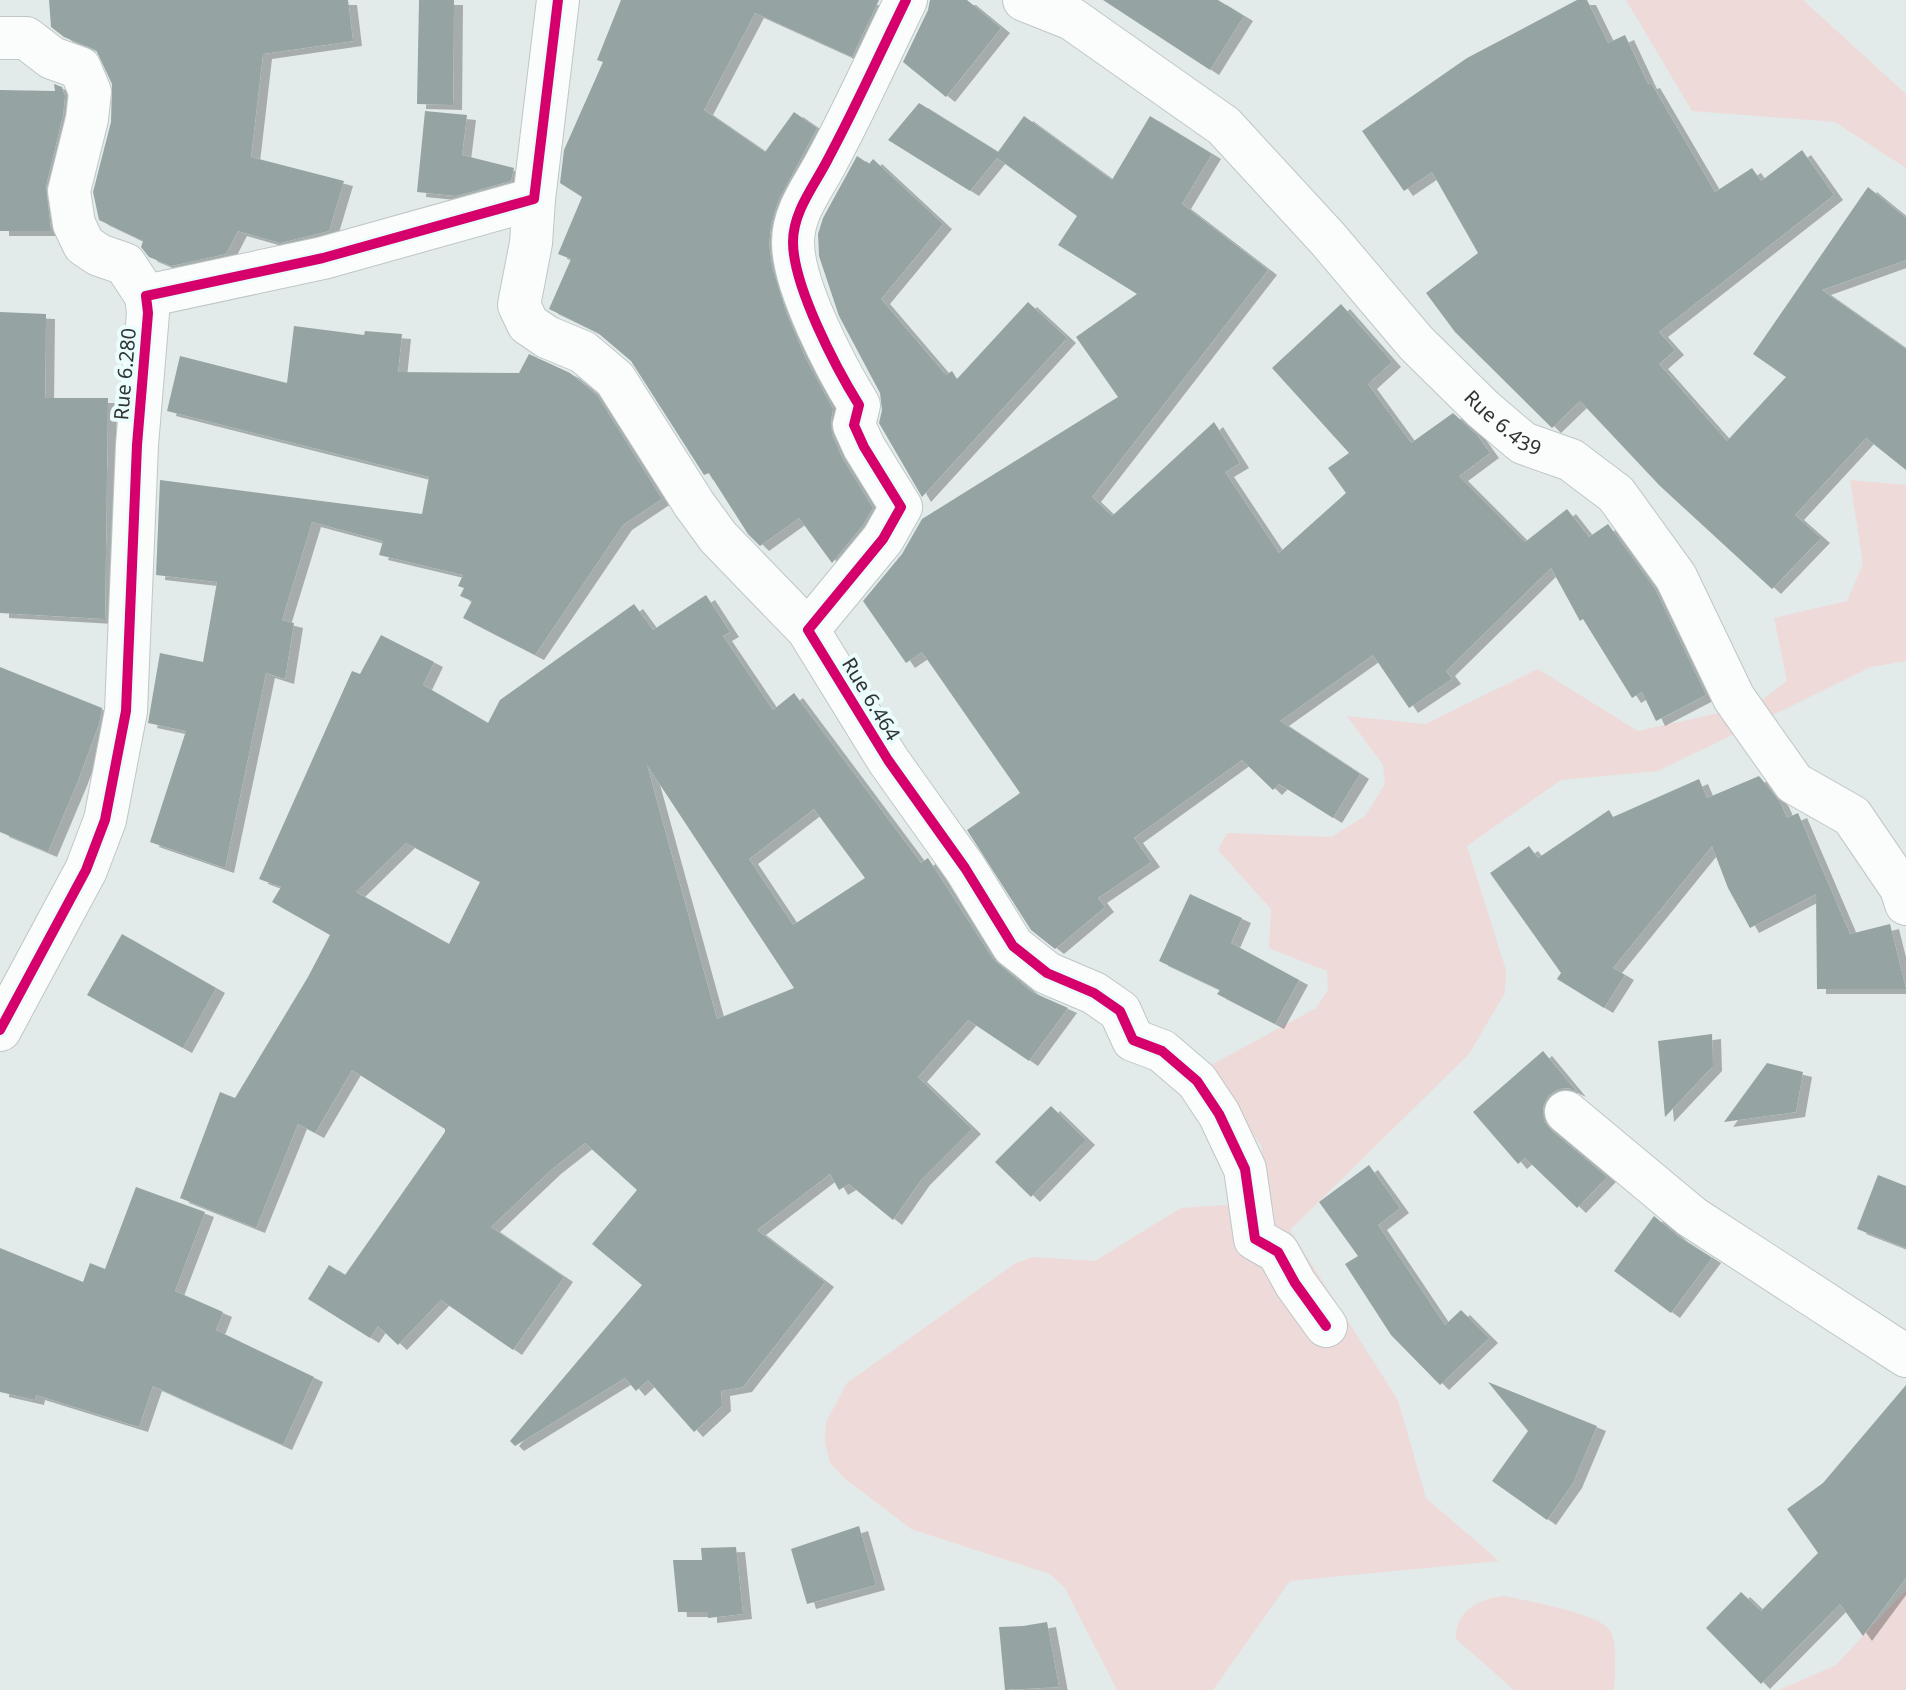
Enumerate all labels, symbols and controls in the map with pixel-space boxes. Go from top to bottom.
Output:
street label: Rue 6.280 [107,327,142,421]
street label: Rue 6.439 [1458,384,1545,461]
street label: Rue 6.464 [836,652,907,746]

